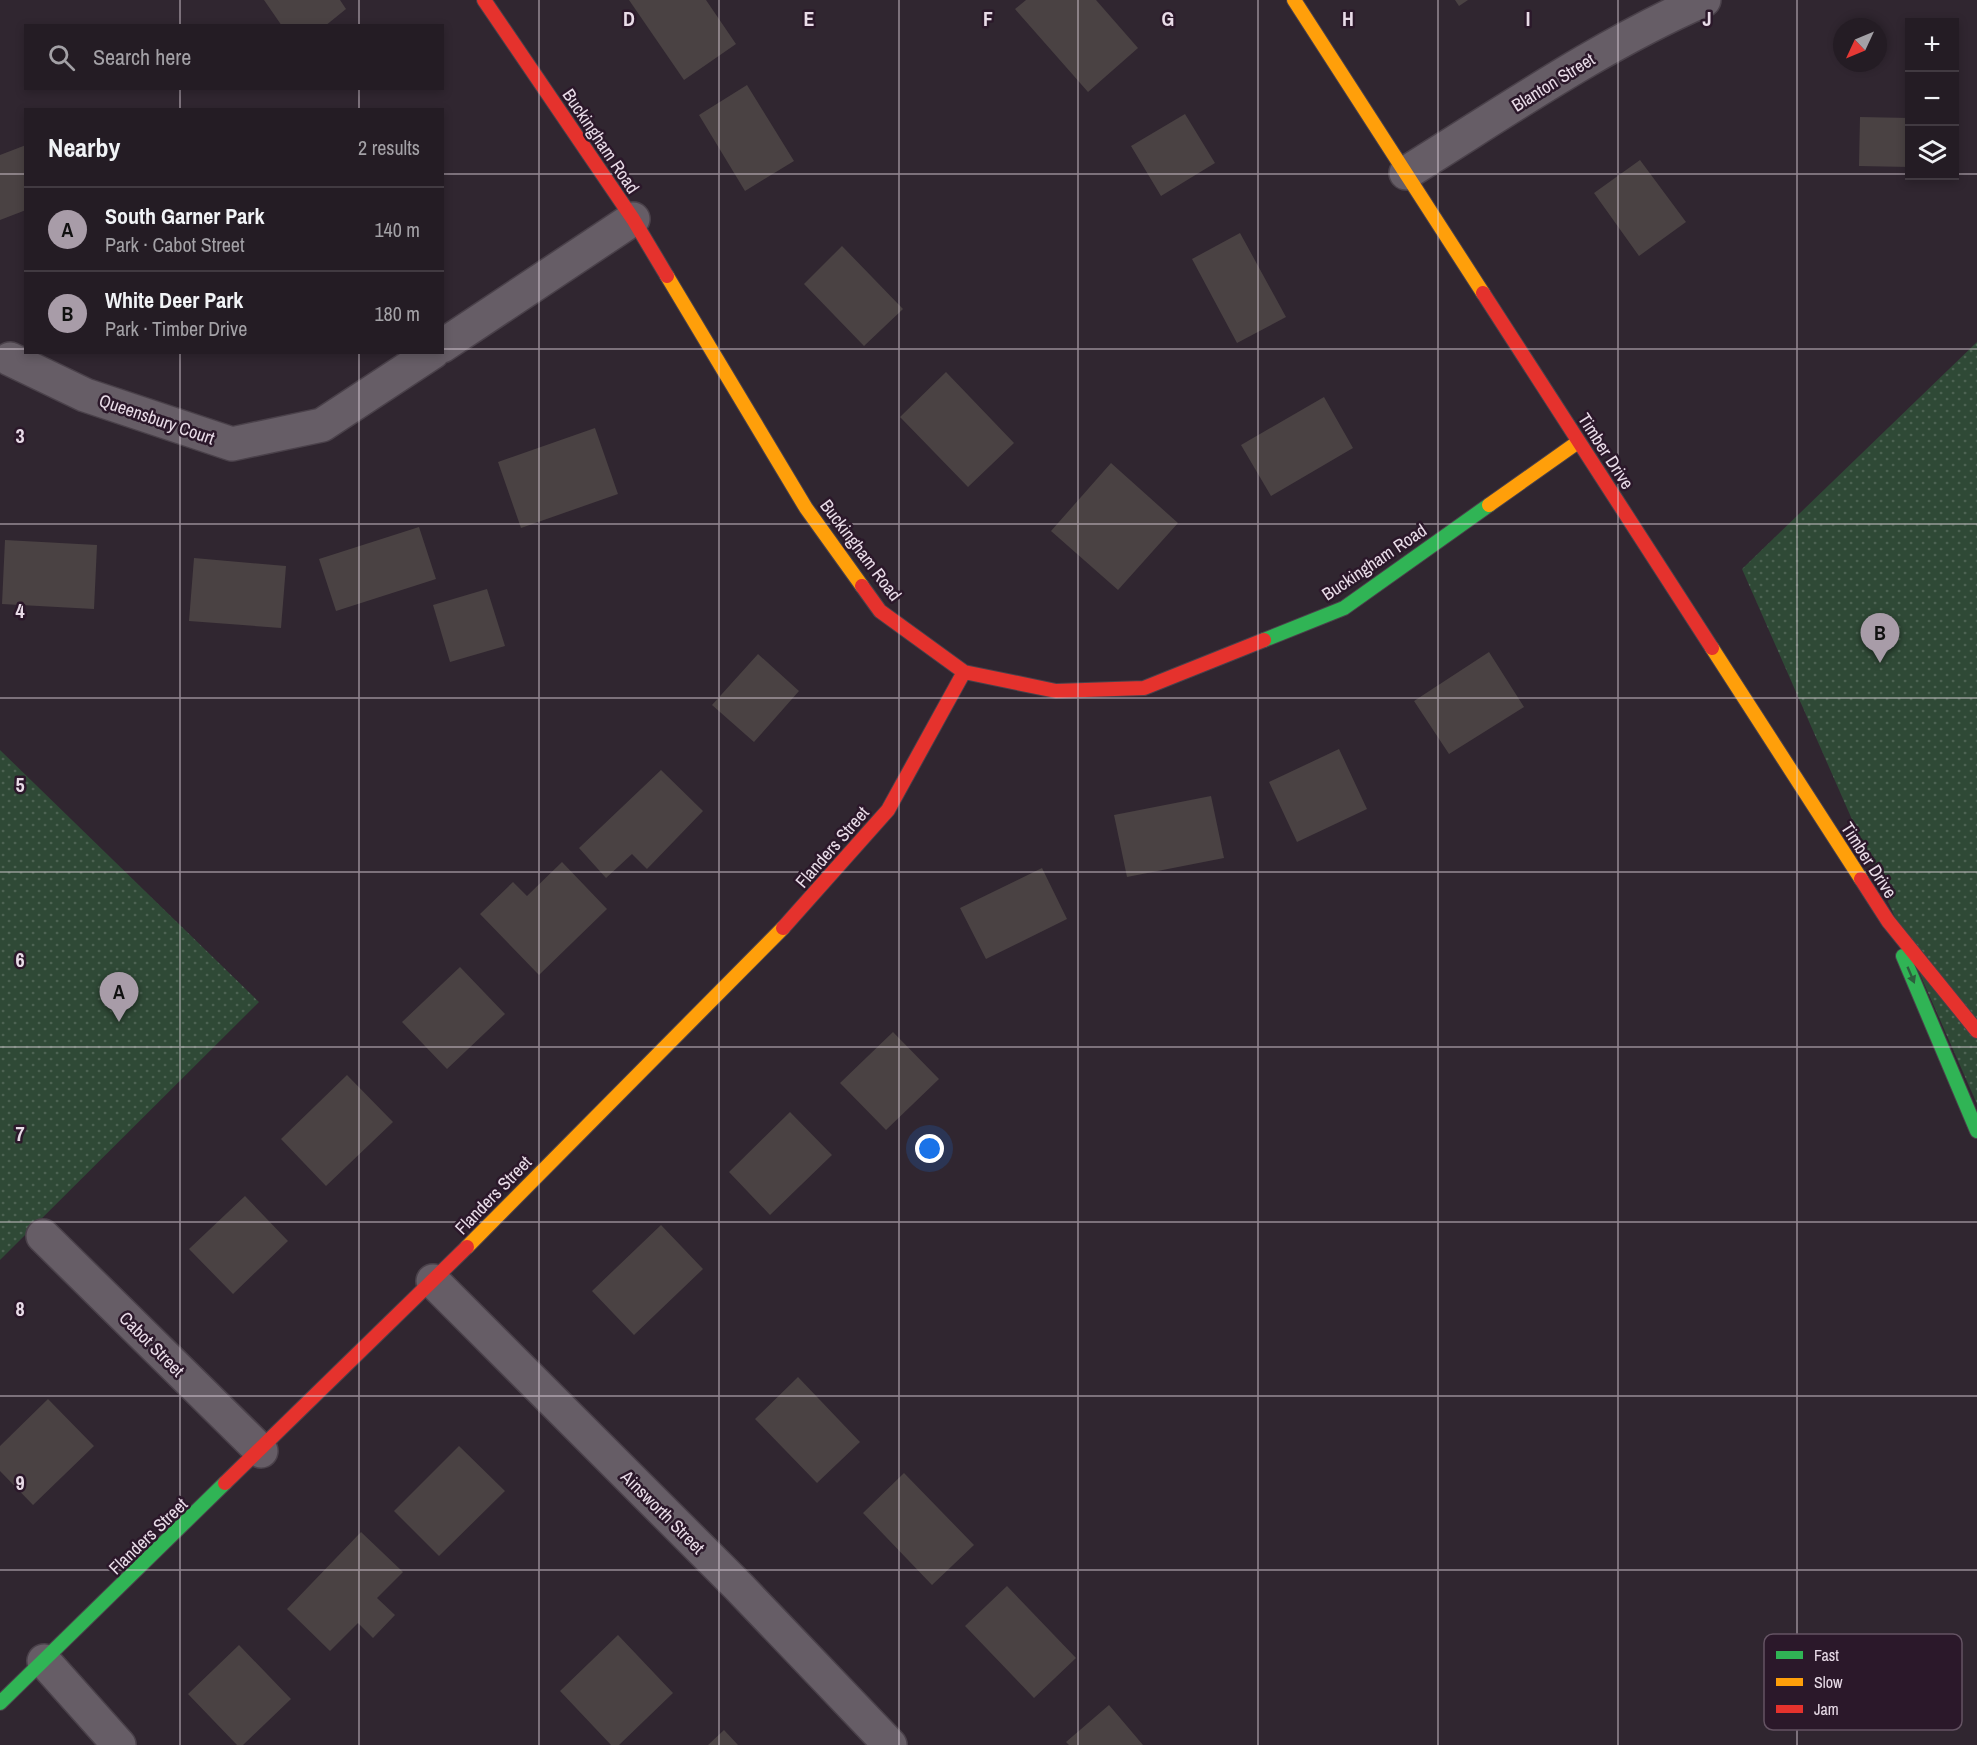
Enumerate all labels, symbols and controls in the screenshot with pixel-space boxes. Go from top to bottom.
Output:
text: D [623,5,635,32]
text: E [804,5,815,32]
text: F [983,5,993,32]
text: G [1162,5,1174,32]
text: H [1342,5,1354,32]
text: I [1526,5,1530,32]
text: J [1702,5,1712,32]
north arrow [1833,18,1887,72]
map controls [1905,18,1959,180]
button: + [1905,18,1959,72]
search box [24,24,444,90]
icon: search [45,41,78,74]
text: Search here [93,42,191,72]
street label: Blanton Street [1507,47,1599,117]
button: − [1905,72,1959,126]
street label: Buckingham Road [557,84,645,198]
button: layers [1905,126,1959,180]
text: Nearby [48,130,120,165]
text: 2 results [358,134,420,161]
text: South Garner Park [105,201,264,231]
text: A [62,216,73,243]
text: 140 m [374,216,420,243]
text: Park · Cabot Street [105,231,244,258]
text: White Deer Park [105,285,243,315]
text: B [62,300,73,327]
text: 180 m [374,300,420,327]
text: Park · Timber Drive [105,315,247,342]
street label: Queensbury Court [96,388,218,450]
street label: Timber Drive [1572,408,1640,494]
text: 3 [15,422,25,449]
street label: Buckingham Road [814,494,908,606]
street label: Buckingham Road [1317,518,1431,606]
text: 4 [15,597,25,624]
pin: B [1860,614,1900,663]
text: 5 [15,771,25,798]
street label: Flanders Street [789,801,875,893]
street label: Timber Drive [1835,817,1903,903]
text: 6 [15,946,25,973]
one-way arrow [1906,967,1916,985]
pin: A [100,972,138,1022]
text: 7 [15,1120,25,1147]
your location [915,1134,944,1163]
street label: Flanders Street [449,1150,537,1240]
text: 8 [15,1295,25,1322]
street label: Cabot Street [114,1306,190,1382]
street label: Ainsworth Street [615,1464,710,1559]
text: 9 [15,1469,25,1496]
street label: Flanders Street [103,1492,193,1580]
legend [1764,1634,1962,1730]
text: Fast [1814,1644,1839,1666]
text: Slow [1814,1671,1843,1693]
text: Jam [1814,1698,1839,1720]

